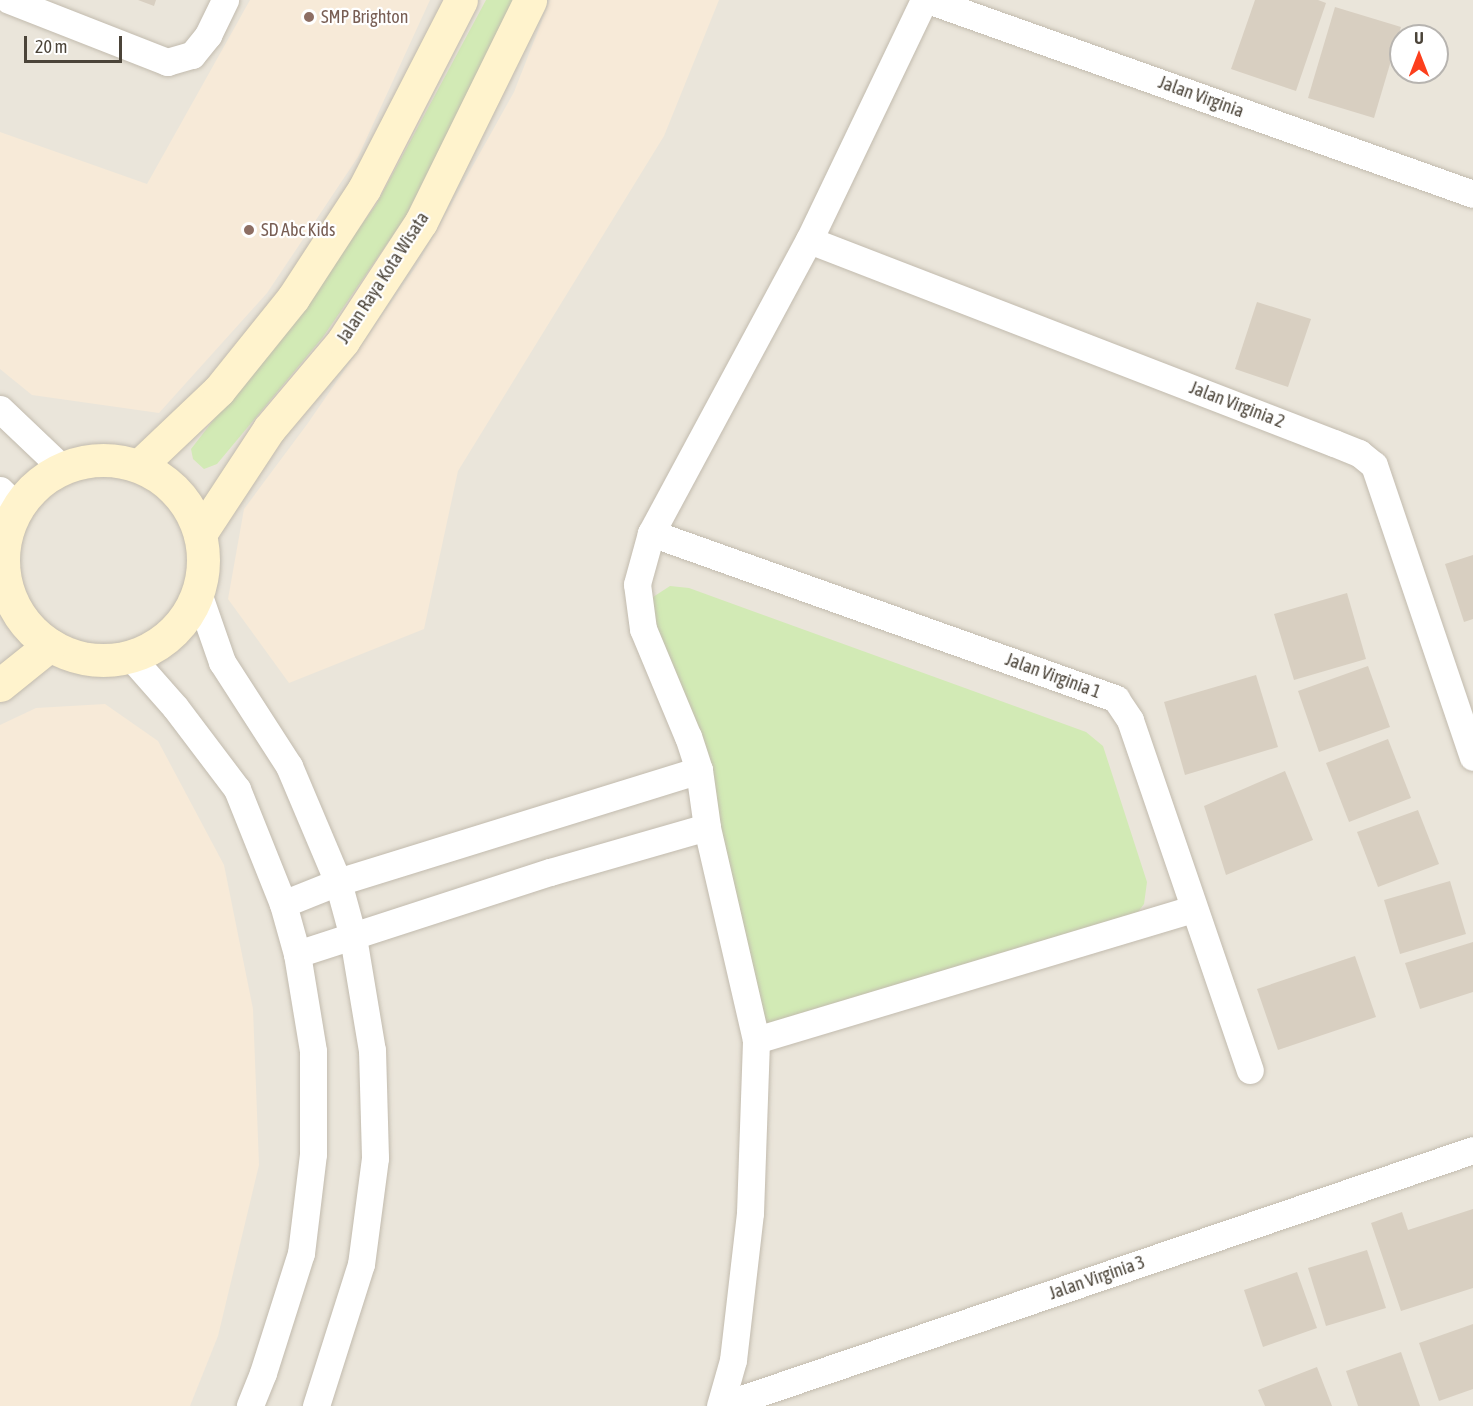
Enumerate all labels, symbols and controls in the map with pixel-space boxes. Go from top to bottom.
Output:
place label: SMP Brighton [321,6,409,28]
marker: SMP Brighton [302,10,316,24]
scale bar [27,24,124,62]
north arrow [1389,24,1449,84]
text: U [1414,29,1424,47]
text: 20 m [35,36,67,57]
street label: Jalan Virginia [1155,72,1247,122]
street label: Jalan Raya Kota Wisata [332,208,434,348]
place label: SD Abc Kids [261,219,335,241]
marker: SD Abc Kids [242,223,256,237]
street label: Jalan Virginia 2 [1186,377,1288,433]
street label: Jalan Virginia 1 [1002,649,1104,703]
street label: Jalan Virginia 3 [1046,1251,1148,1305]

